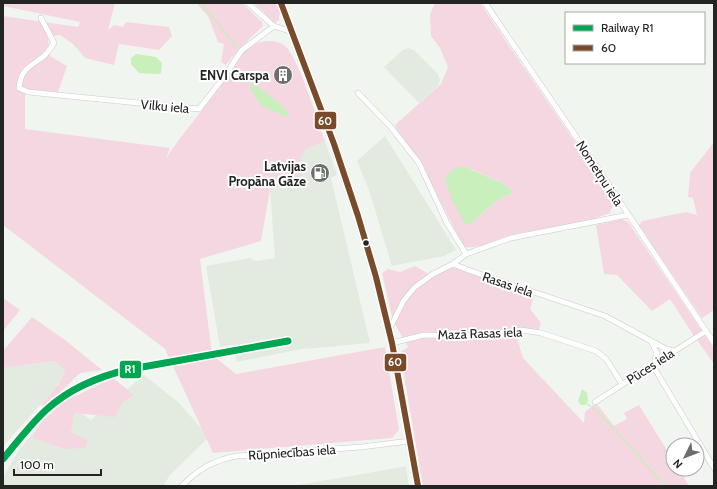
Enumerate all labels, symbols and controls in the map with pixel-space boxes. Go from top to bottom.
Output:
legend [565,12,705,64]
text: Railway R1 [601,20,653,35]
text: 60 [601,40,616,55]
building icon: ENVI Carspa [272,64,294,86]
place label: ENVI Carspa [200,67,270,83]
street label: Vilku iela [140,96,191,116]
line badge: 60 [314,111,337,130]
text: 60 [318,114,332,128]
street label: Nometņu iela [572,137,627,210]
place label: Latvijas Propāna Gāze [228,158,306,189]
fuel station icon: Latvijas Propāna Gāze [309,162,331,184]
unlabelled marker [361,238,371,248]
street label: Rasas iela [480,268,536,300]
street label: Mazā Rasas iela [437,324,523,342]
street label: Pūces iela [623,344,678,387]
line badge: 60 [384,353,407,372]
text: 60 [388,355,402,369]
line badge: R1 [119,360,142,379]
text: R1 [125,362,135,376]
north arrow [665,437,705,477]
street label: Rūpniecības iela [248,441,337,463]
scale bar [14,451,101,477]
text: N [670,456,685,471]
text: 100 m [20,457,54,472]

